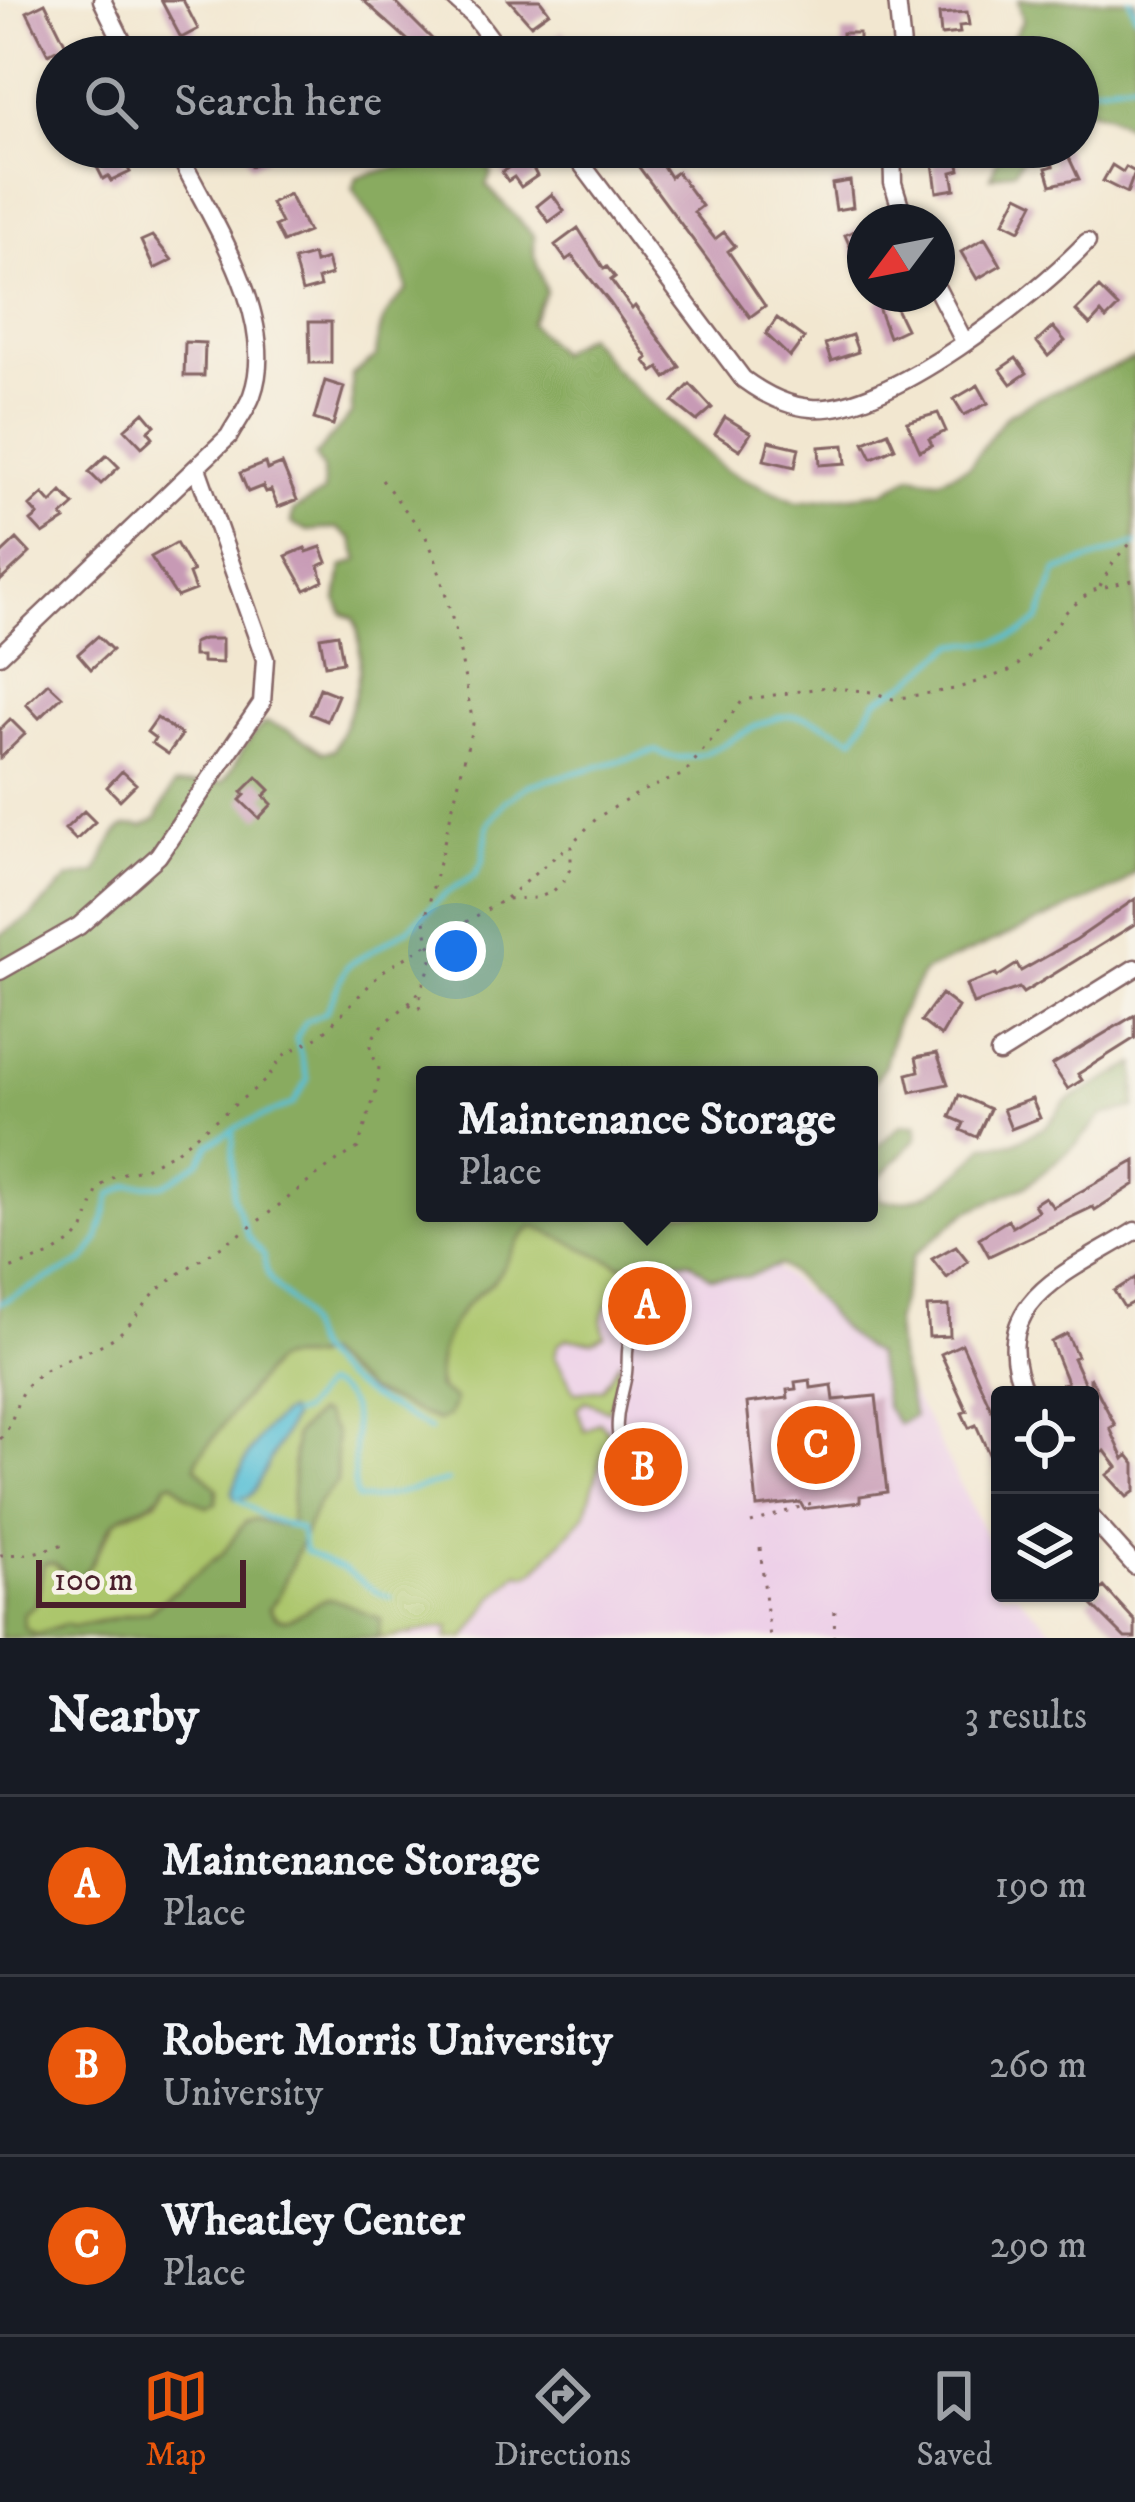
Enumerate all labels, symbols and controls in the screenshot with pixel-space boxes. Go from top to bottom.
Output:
search box [36,36,1099,168]
icon: search [78,69,144,135]
text: Search here [174,74,382,130]
north arrow [847,204,955,312]
your location [426,921,486,981]
popup [416,1066,878,1222]
text: Maintenance Storage [458,1092,836,1148]
text: Place [458,1148,542,1197]
pin: A [608,1261,686,1351]
map controls [991,1386,1099,1602]
button: locate [991,1386,1099,1494]
pin: C [777,1400,855,1490]
pin: B [604,1422,682,1512]
button: layers [991,1494,1099,1602]
scale bar [36,1554,246,1607]
text: 100 m [54,1560,133,1601]
text: Nearby [48,1684,199,1748]
text: 3 results [964,1692,1087,1741]
text: Maintenance Storage [162,1833,540,1889]
text: A [75,1861,99,1910]
text: 190 m [995,1861,1087,1910]
text: Place [162,1889,246,1938]
text: Robert Morris University [162,2013,612,2069]
text: B [75,2041,99,2090]
text: 260 m [989,2041,1087,2090]
text: University [162,2069,323,2118]
text: Wheatley Center [162,2193,465,2249]
text: C [74,2221,100,2270]
text: 290 m [990,2221,1087,2270]
text: Place [162,2249,246,2298]
tab: Map [143,2363,209,2476]
tab: Directions [494,2363,631,2476]
tab: Saved [916,2363,992,2476]

